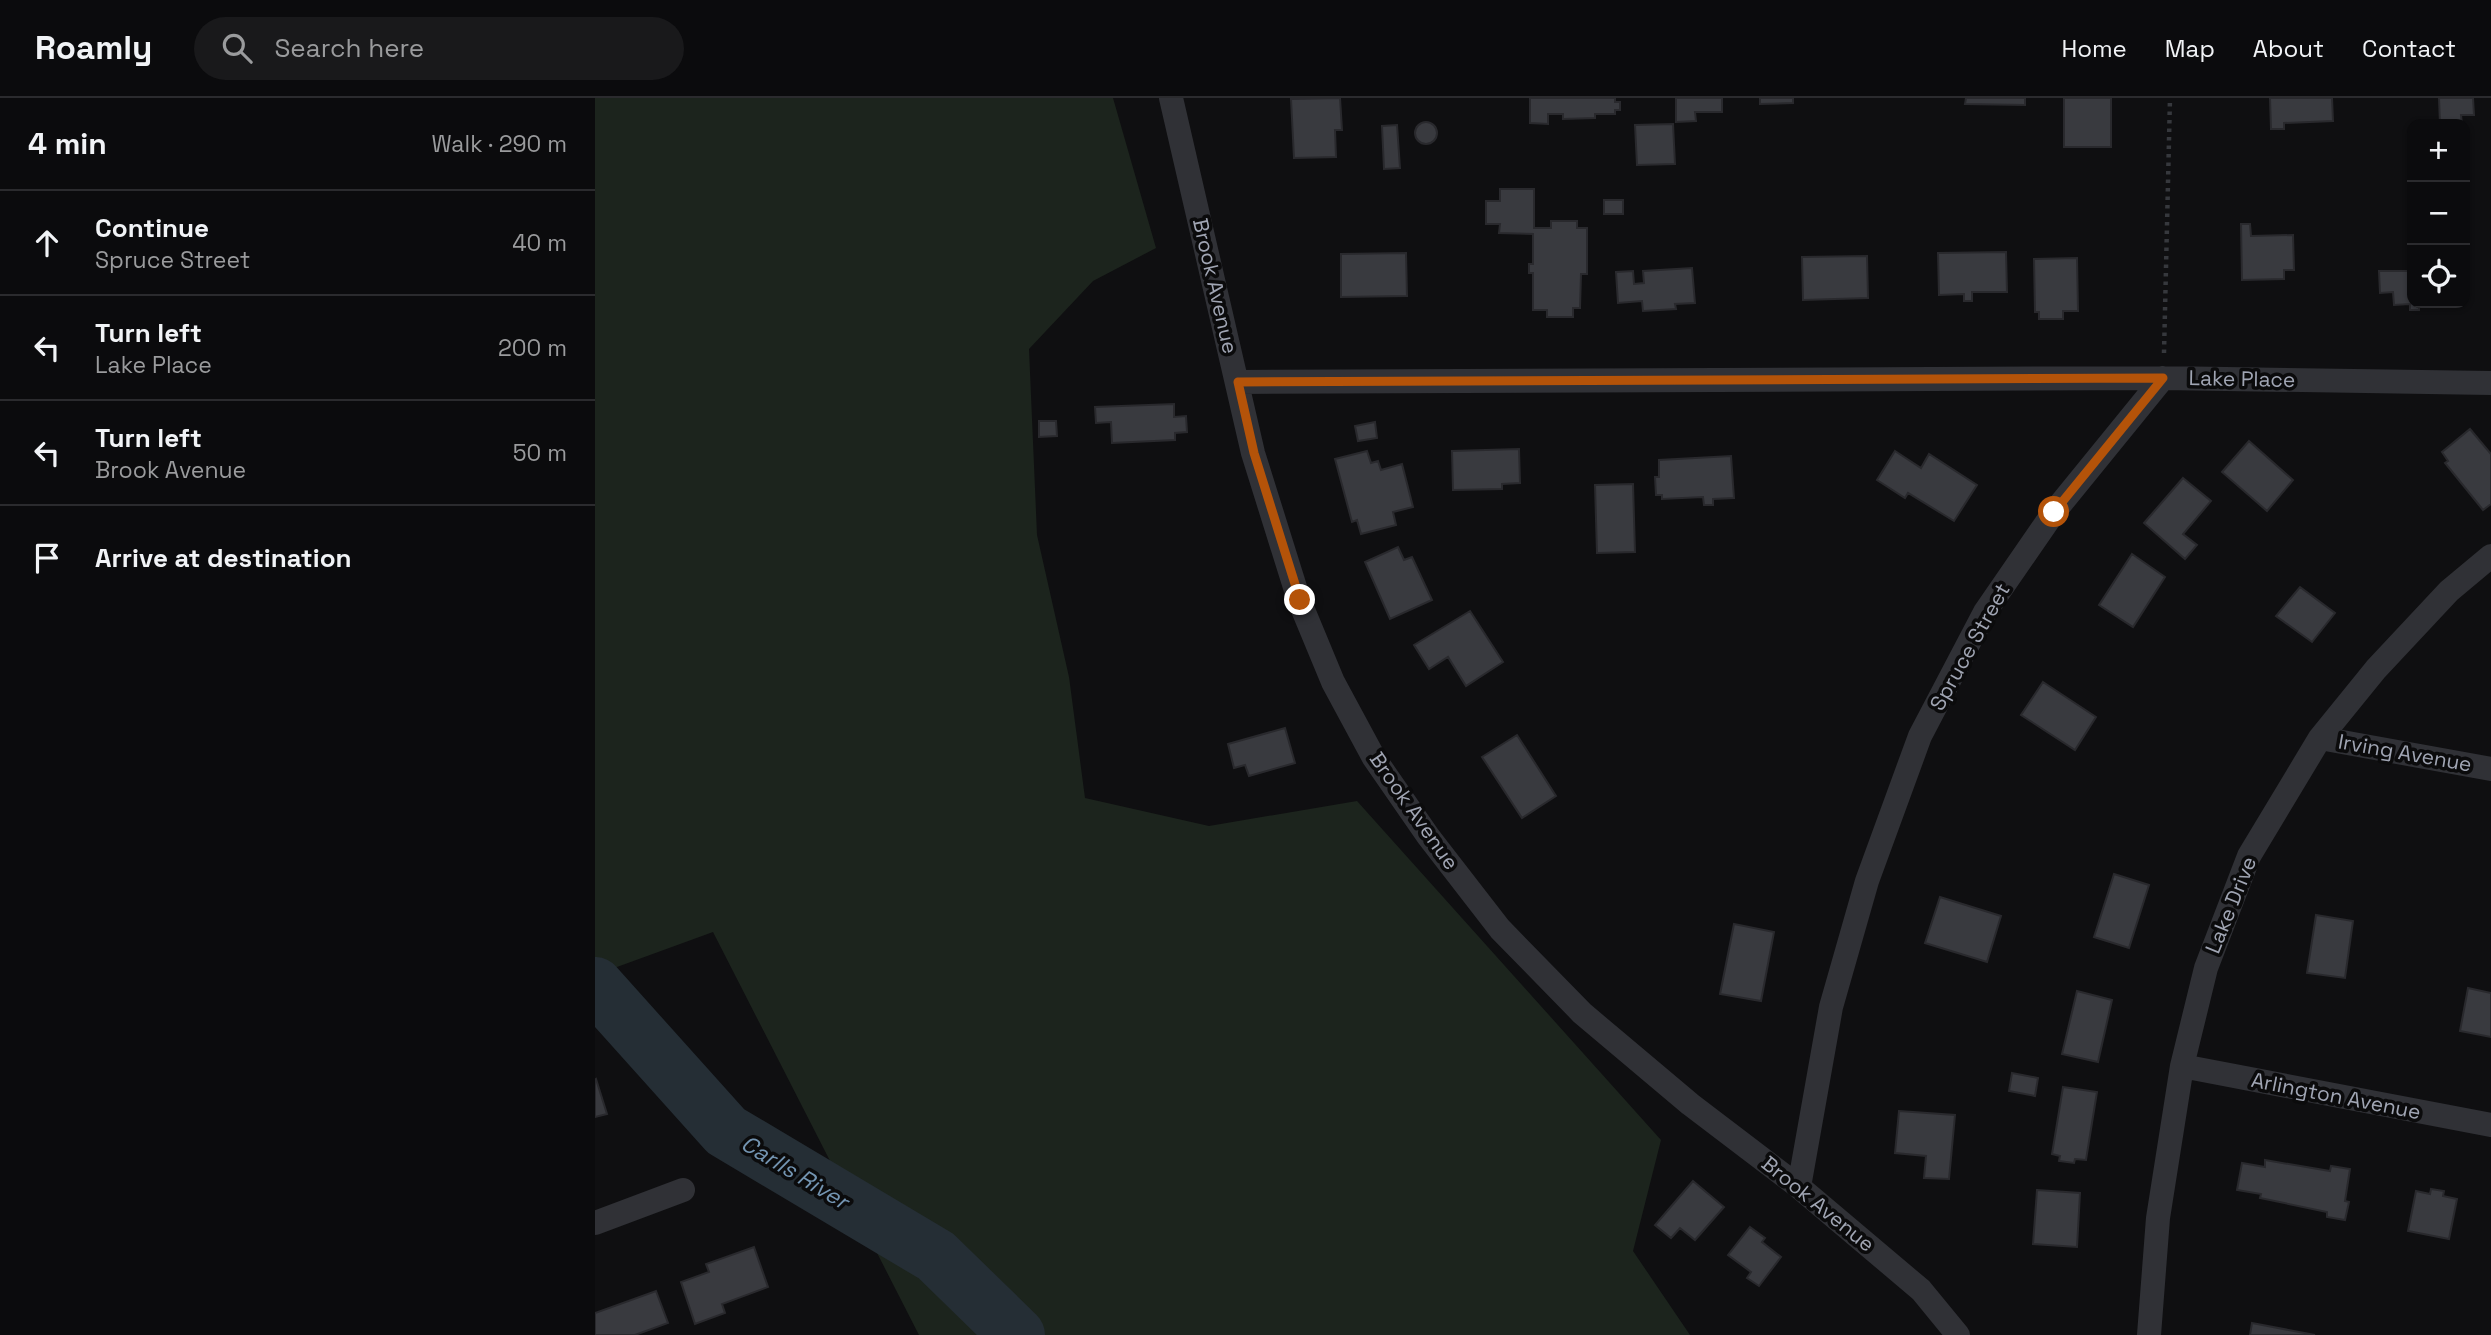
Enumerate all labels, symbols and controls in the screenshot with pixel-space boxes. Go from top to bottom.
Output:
search box [194,17,684,80]
text: Roamly [35,27,152,69]
icon: search [218,29,256,67]
text: Search here [274,31,424,65]
text: Home [2061,33,2127,64]
text: Map [2165,33,2215,64]
text: About [2253,33,2324,64]
text: Contact [2362,33,2456,64]
map controls [2407,119,2470,308]
button: + [2407,119,2470,182]
text: 4 min [28,124,107,163]
text: Walk · 290 m [431,129,567,159]
button: − [2407,182,2470,245]
text: Continue [95,211,209,245]
street label: Brook Avenue [1187,216,1244,356]
icon: ahead [28,224,66,262]
text: 40 m [512,228,567,258]
text: Spruce Street [95,245,250,275]
button: locate [2407,245,2470,308]
text: Turn left [95,316,202,350]
icon: left [28,329,66,367]
text: 200 m [498,333,567,363]
text: Lake Place [95,350,212,380]
street label: Lake Place [2188,364,2296,393]
text: Turn left [95,421,202,455]
icon: left [28,434,66,472]
text: 50 m [513,438,567,468]
text: Brook Avenue [95,455,246,485]
route start [2038,496,2069,527]
icon: arrive [28,539,66,577]
text: Arrive at destination [95,541,352,575]
street label: Spruce Street [1923,578,2016,715]
route end [1284,584,1315,615]
street label: Irving Avenue [2336,727,2474,778]
street label: Brook Avenue [1364,746,1465,875]
street label: Lake Drive [2199,852,2262,957]
street label: Arlington Avenue [2249,1066,2423,1125]
water label: Carlls River [736,1128,856,1217]
street label: Brook Avenue [1756,1150,1880,1258]

